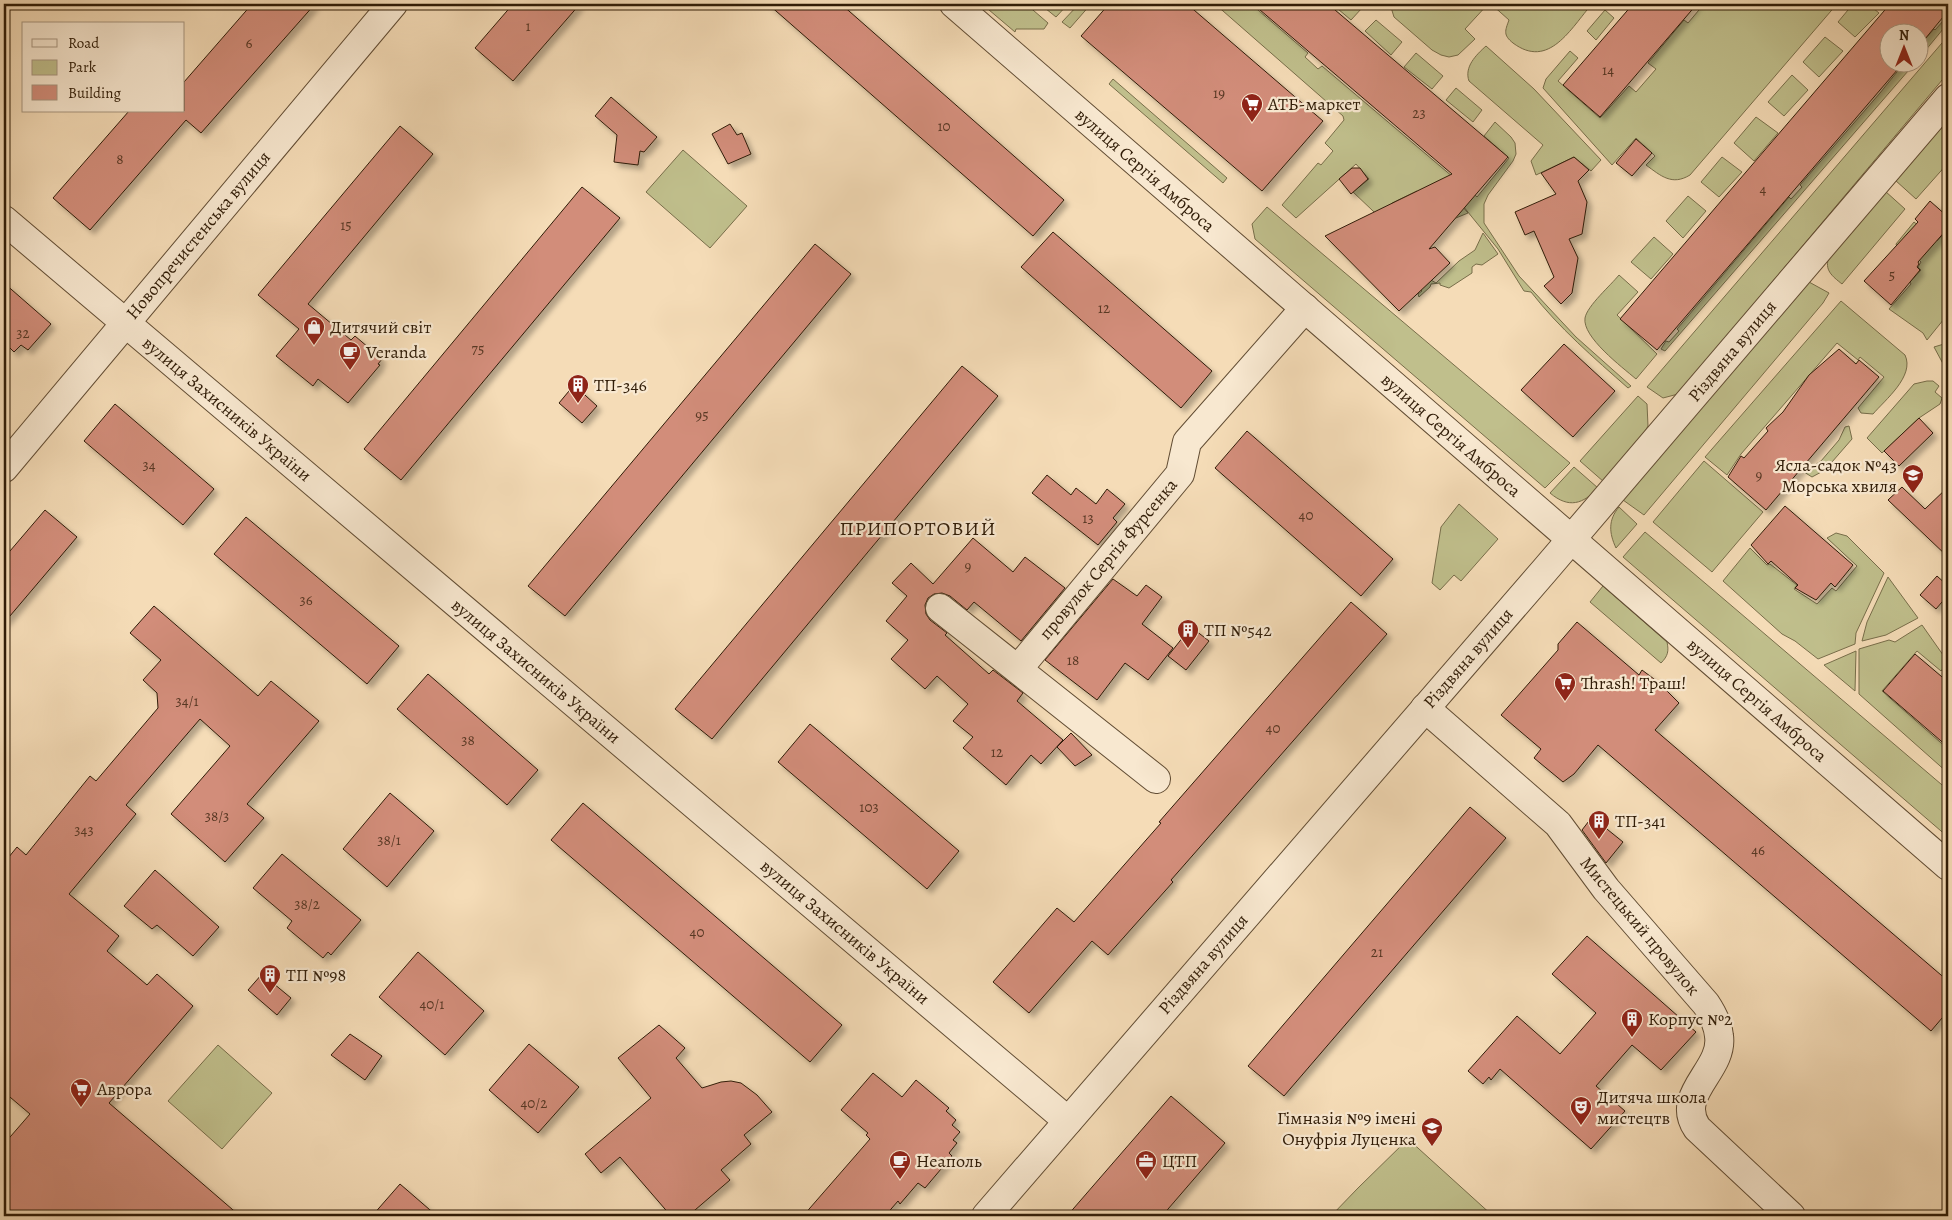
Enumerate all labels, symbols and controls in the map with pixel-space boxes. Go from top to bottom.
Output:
house number: 1 [525,16,531,36]
legend [22,22,185,112]
north arrow [1880,22,1930,72]
text: N [1899,26,1909,45]
text: Road [68,33,100,53]
house number: 6 [246,33,253,53]
text: Park [68,57,97,77]
house number: 14 [1602,60,1614,80]
text: Building [68,83,121,103]
house number: 19 [1213,83,1225,103]
supermarket icon: АТБ-маркет [1240,92,1264,123]
place label: АТБ-маркет [1267,92,1360,116]
street label: вулиця Сергія Амброса [1070,103,1221,238]
house number: 23 [1412,103,1426,123]
house number: 10 [937,116,951,136]
street label: Новопречистенська вулиця [120,146,276,324]
house number: 8 [116,149,124,169]
house number: 4 [1760,179,1767,199]
house number: 15 [340,215,352,235]
house number: 5 [1889,265,1895,285]
street label: Різдвяна вулиця [1682,295,1782,407]
house number: 12 [1098,298,1110,318]
shop icon: Дитячий світ [302,315,326,346]
place label: Дитячий світ [330,315,431,339]
house number: 32 [16,323,30,343]
street label: вулиця Захисників України [137,331,317,487]
house number: 75 [472,339,484,359]
cafe icon: Veranda [338,340,362,371]
place label: Veranda [365,340,427,364]
street label: вулиця Сергія Амброса [1376,368,1527,503]
building icon: ТП-346 [566,373,590,404]
place label: ТП-346 [594,373,647,397]
house number: 95 [695,405,709,425]
place label: Ясла-садок №43 Морська хвиля [1775,453,1897,498]
house number: 34 [142,455,156,475]
school or university icon: Ясла-садок №43 Морська хвиля [1901,463,1925,494]
house number: 9 [1756,465,1763,485]
street label: провулок Сергія Фурсенка [1033,473,1183,645]
house number: 40 [1299,505,1313,525]
house number: 13 [1082,508,1094,528]
district label: ПРИПОРТОВИЙ [840,515,996,542]
house number: 9 [965,556,972,576]
house number: 36 [299,590,313,610]
street label: вулиця Захисників України [446,593,626,749]
street label: Різдвяна вулиця [1418,603,1518,713]
building icon: ТП №542 [1176,618,1200,649]
place label: ТП №542 [1204,618,1272,642]
street label: вулиця Сергія Амброса [1682,633,1833,768]
house number: 18 [1067,650,1079,670]
supermarket icon: Thrash! Траш! [1553,671,1577,702]
place label: Thrash! Траш! [1581,671,1686,695]
house number: 34/1 [175,691,199,711]
house number: 40 [1266,718,1280,738]
house number: 38 [461,730,475,750]
house number: 12 [991,742,1003,762]
house number: 103 [859,797,879,817]
house number: 38/3 [205,806,229,826]
building icon: ТП-341 [1587,809,1611,840]
place label: ТП-341 [1615,809,1666,833]
house number: 343 [74,820,94,840]
house number: 38/1 [377,830,401,850]
house number: 46 [1751,840,1765,860]
street label: Мистецький провулок [1575,851,1705,1001]
street label: вулиця Захисників України [755,854,935,1010]
house number: 38/2 [294,894,320,914]
street label: Різдвяна вулиця [1153,909,1253,1019]
house number: 40 [690,922,704,942]
house number: 21 [1371,942,1383,962]
building icon: ТП №98 [258,963,282,994]
place label: ТП №98 [286,963,346,987]
house number: 40/1 [420,994,444,1014]
building icon: Корпус №2 [1620,1007,1644,1038]
place label: Корпус №2 [1648,1007,1733,1031]
supermarket icon: Аврора [69,1077,93,1108]
place label: Аврора [96,1077,153,1101]
place label: Дитяча школа мистецтв [1597,1085,1707,1130]
house number: 40/2 [521,1093,547,1113]
theatre icon: Дитяча школа мистецтв [1569,1095,1593,1126]
place label: Гімназія №9 імені Онуфрія Луценка [1277,1106,1417,1151]
school or university icon: Гімназія №9 імені Онуфрія Луценка [1420,1116,1444,1147]
cafe icon: Неаполь [888,1149,912,1180]
place label: Неаполь [916,1149,982,1173]
office icon: ЦТП [1134,1149,1158,1180]
place label: ЦТП [1162,1149,1197,1173]

